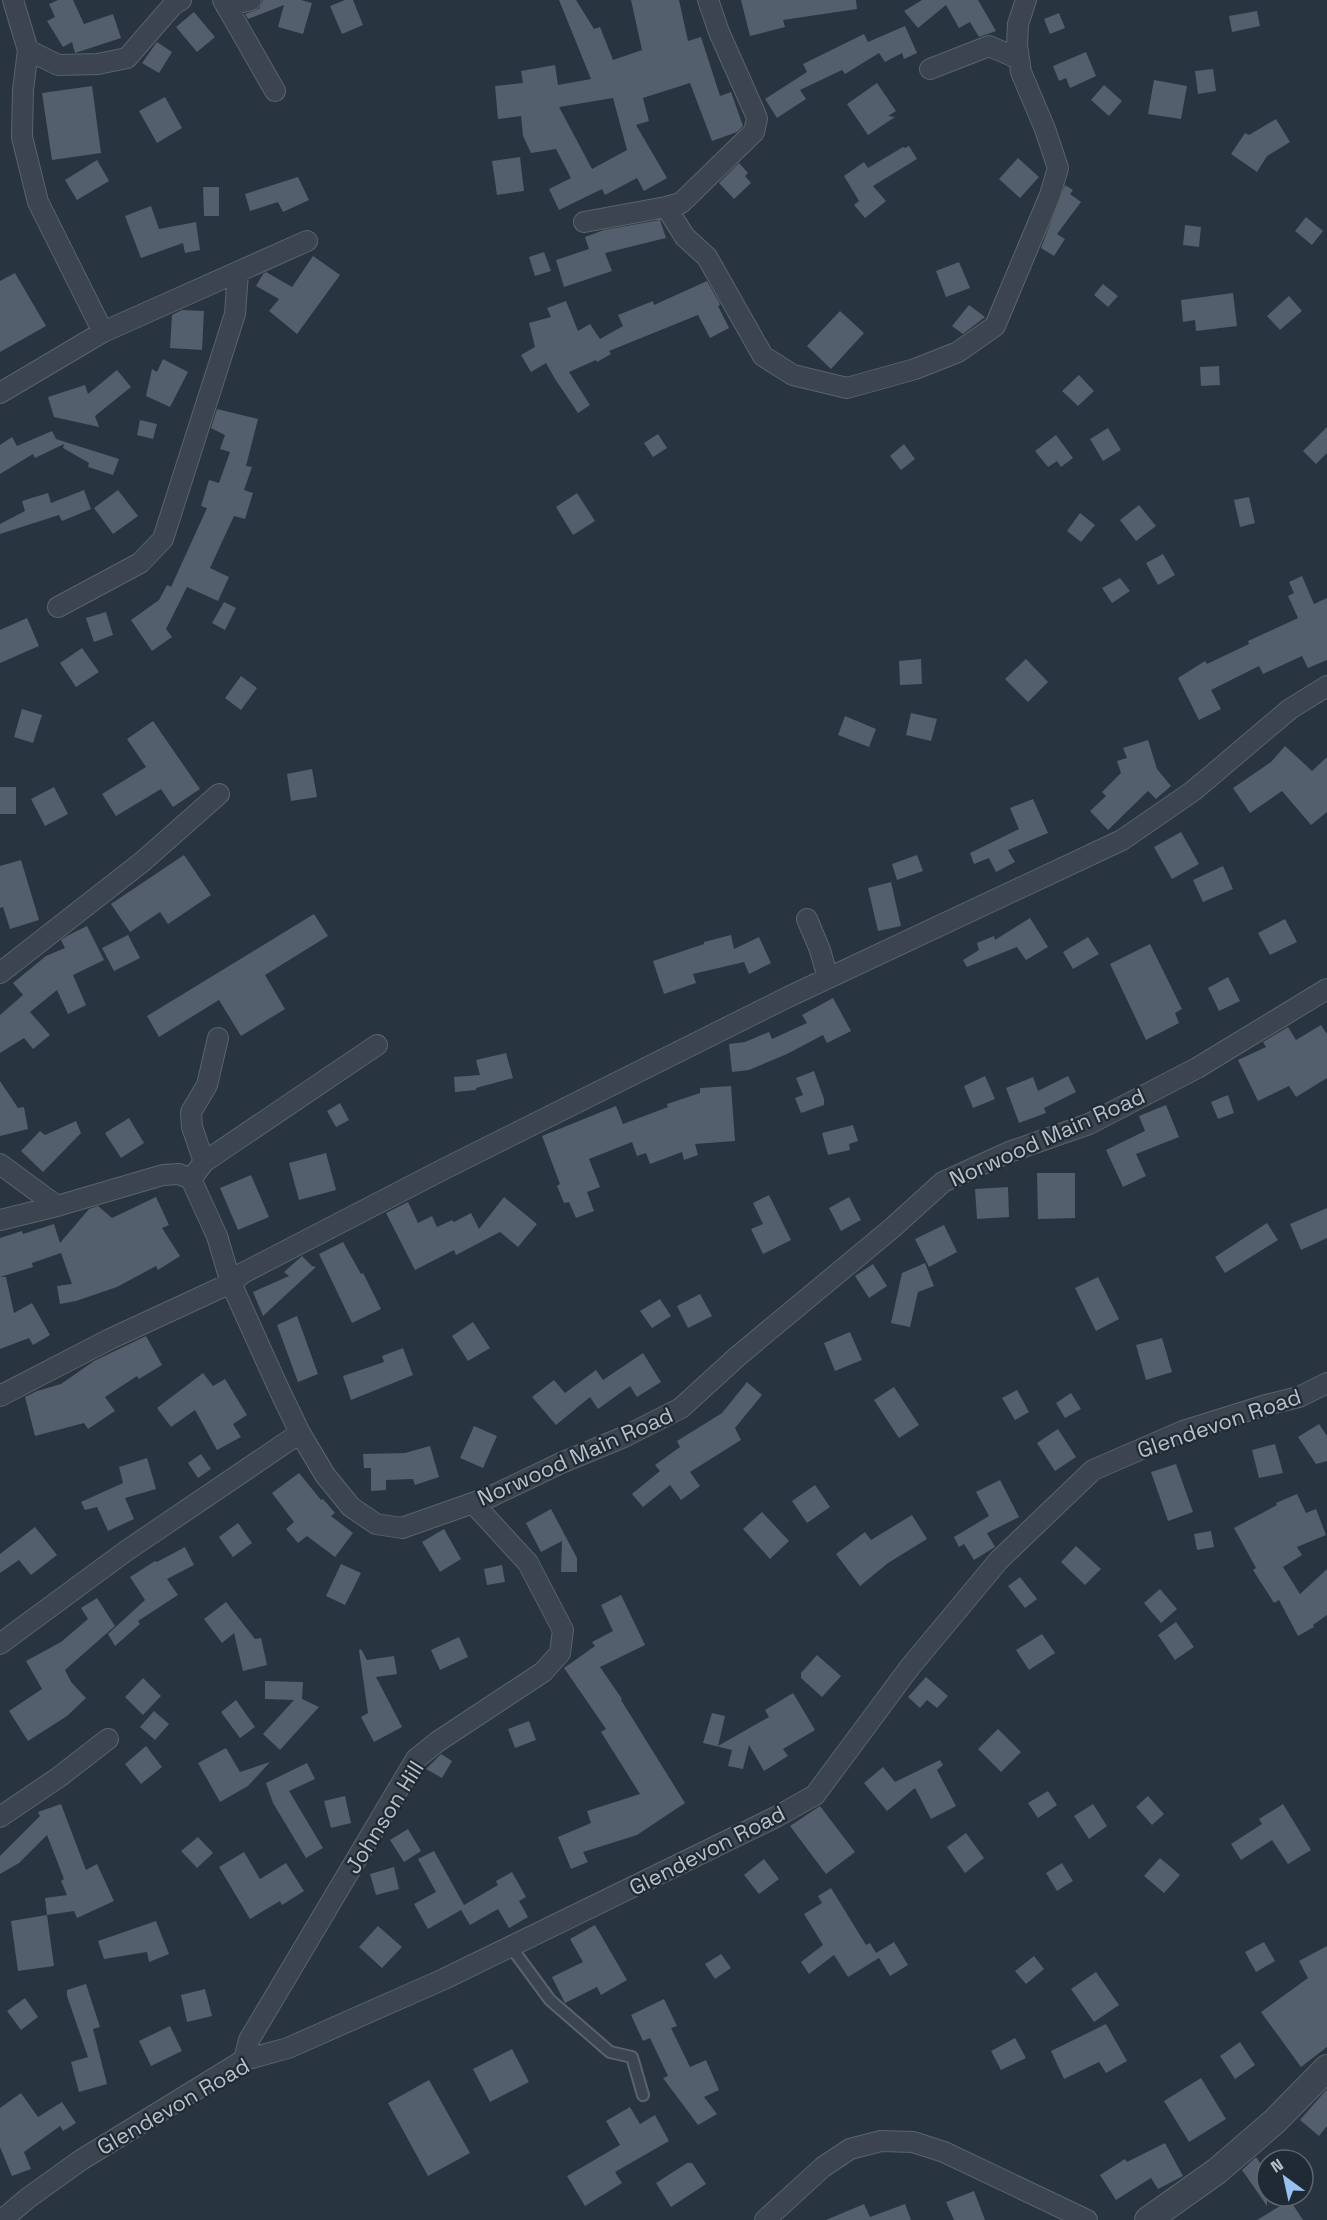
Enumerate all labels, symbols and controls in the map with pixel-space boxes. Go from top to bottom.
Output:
street label: Norwood Main Road [945,1081,1149,1193]
street label: Glendevon Road [1133,1382,1305,1464]
street label: Norwood Main Road [473,1400,677,1512]
street label: Johnson Hill [338,1755,430,1879]
street label: Glendevon Road [624,1799,790,1901]
street label: Glendevon Road [92,2051,254,2161]
north arrow [1255,2148,1315,2208]
text: N [1267,2154,1287,2178]

